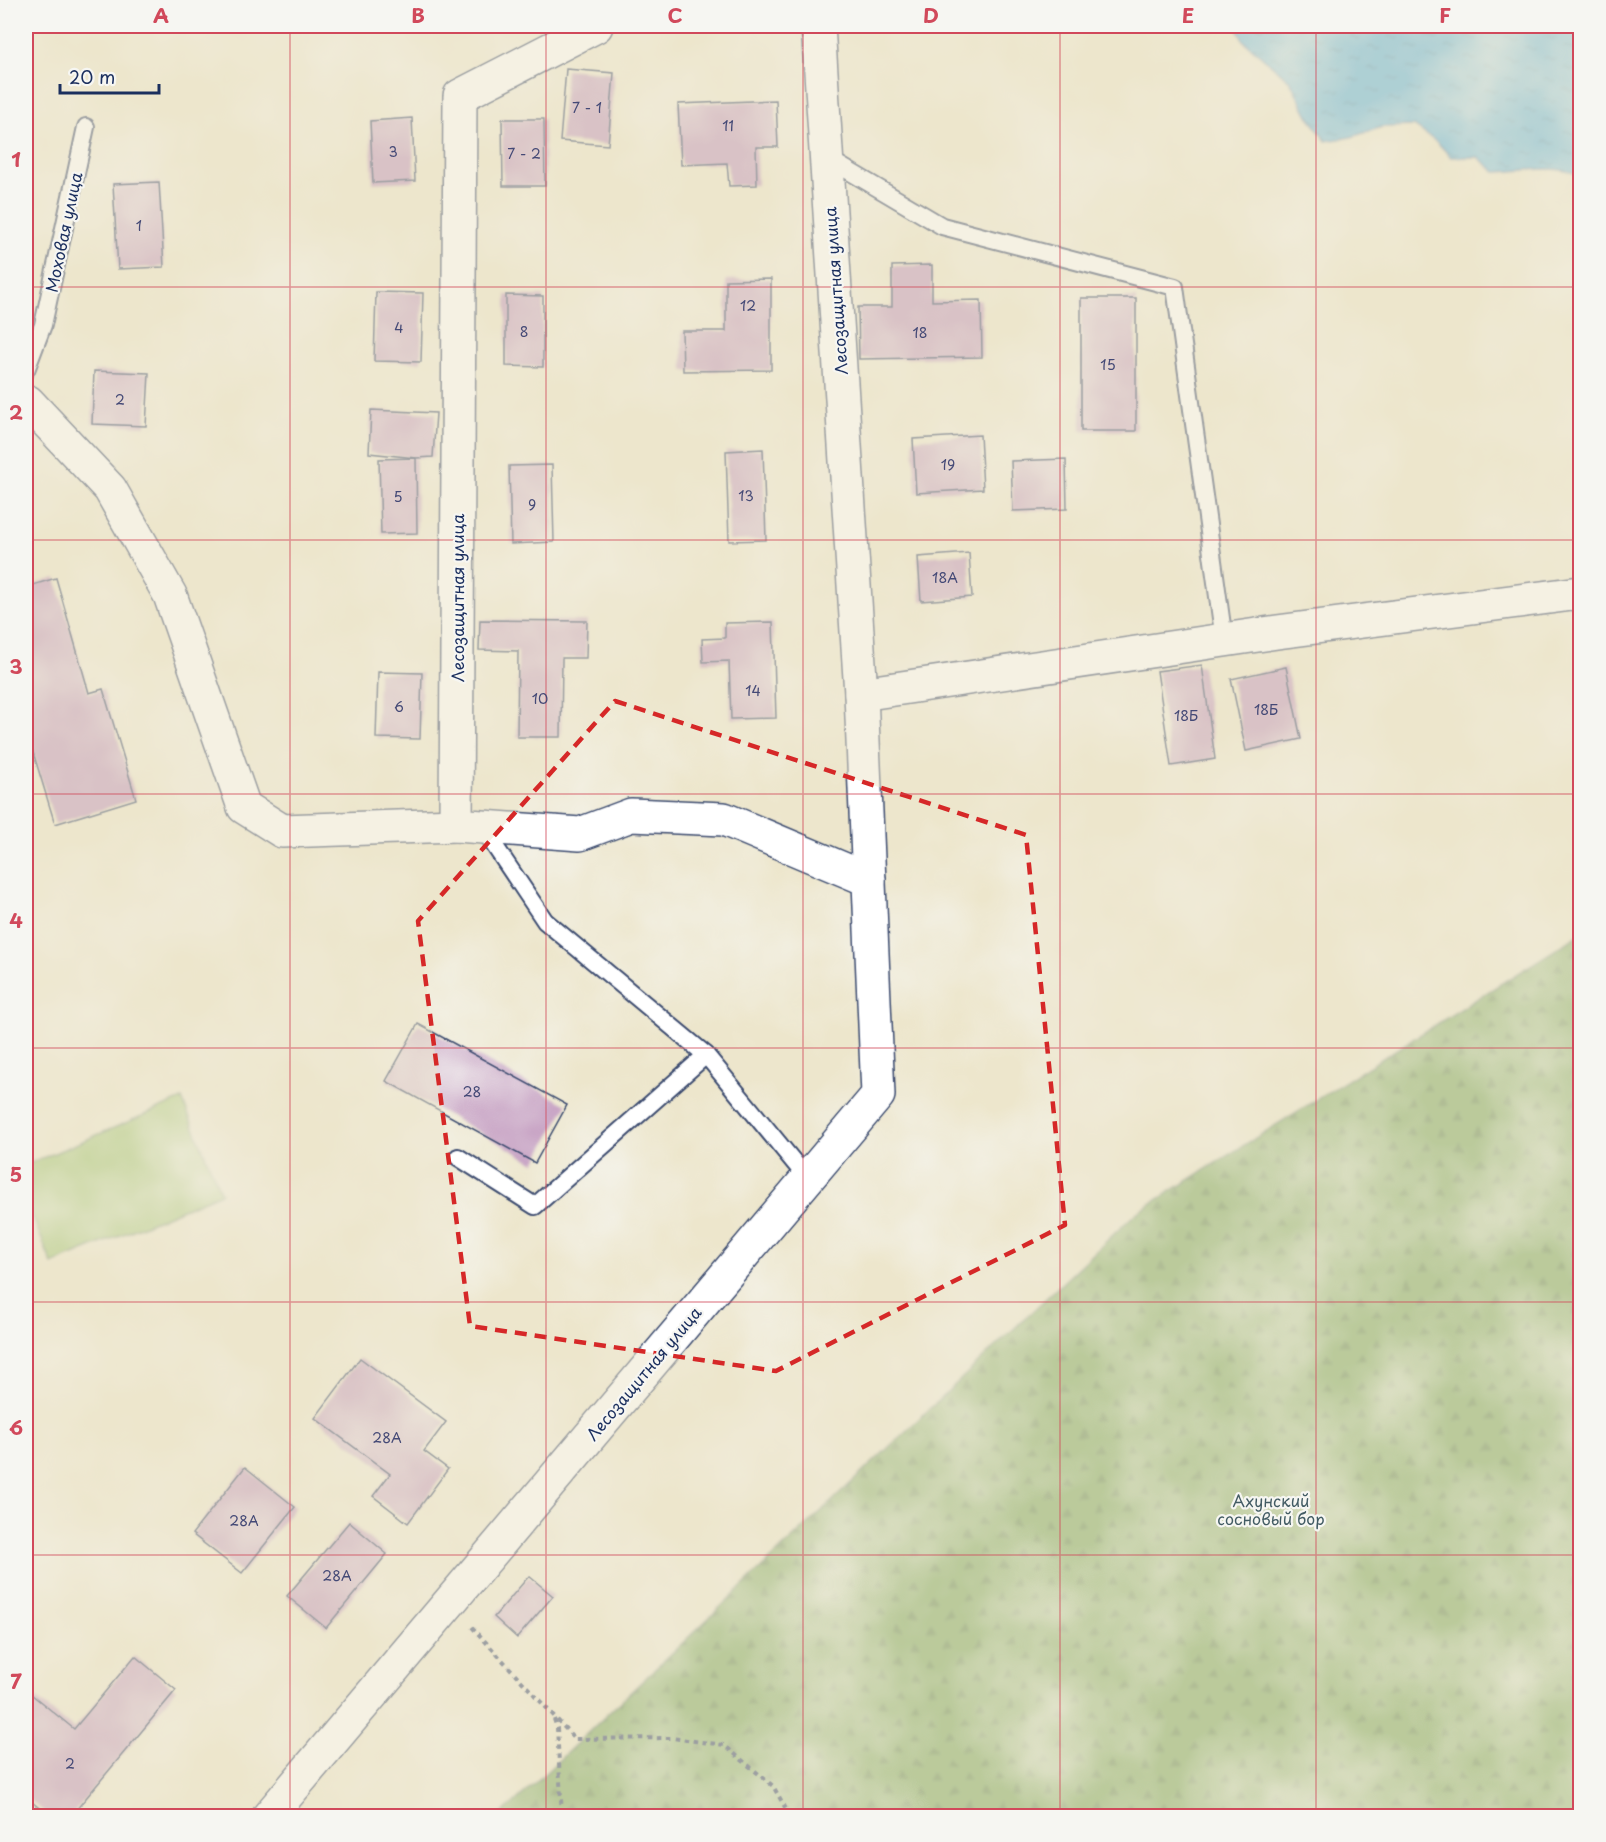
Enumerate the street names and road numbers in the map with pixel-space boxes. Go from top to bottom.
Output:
street label: Моховая улица [39,170,87,294]
street label: Лесозащитная улица [817,206,853,376]
street label: Лесозащитная улица [445,514,469,682]
street label: Лесозащитная улица [580,1301,706,1445]

